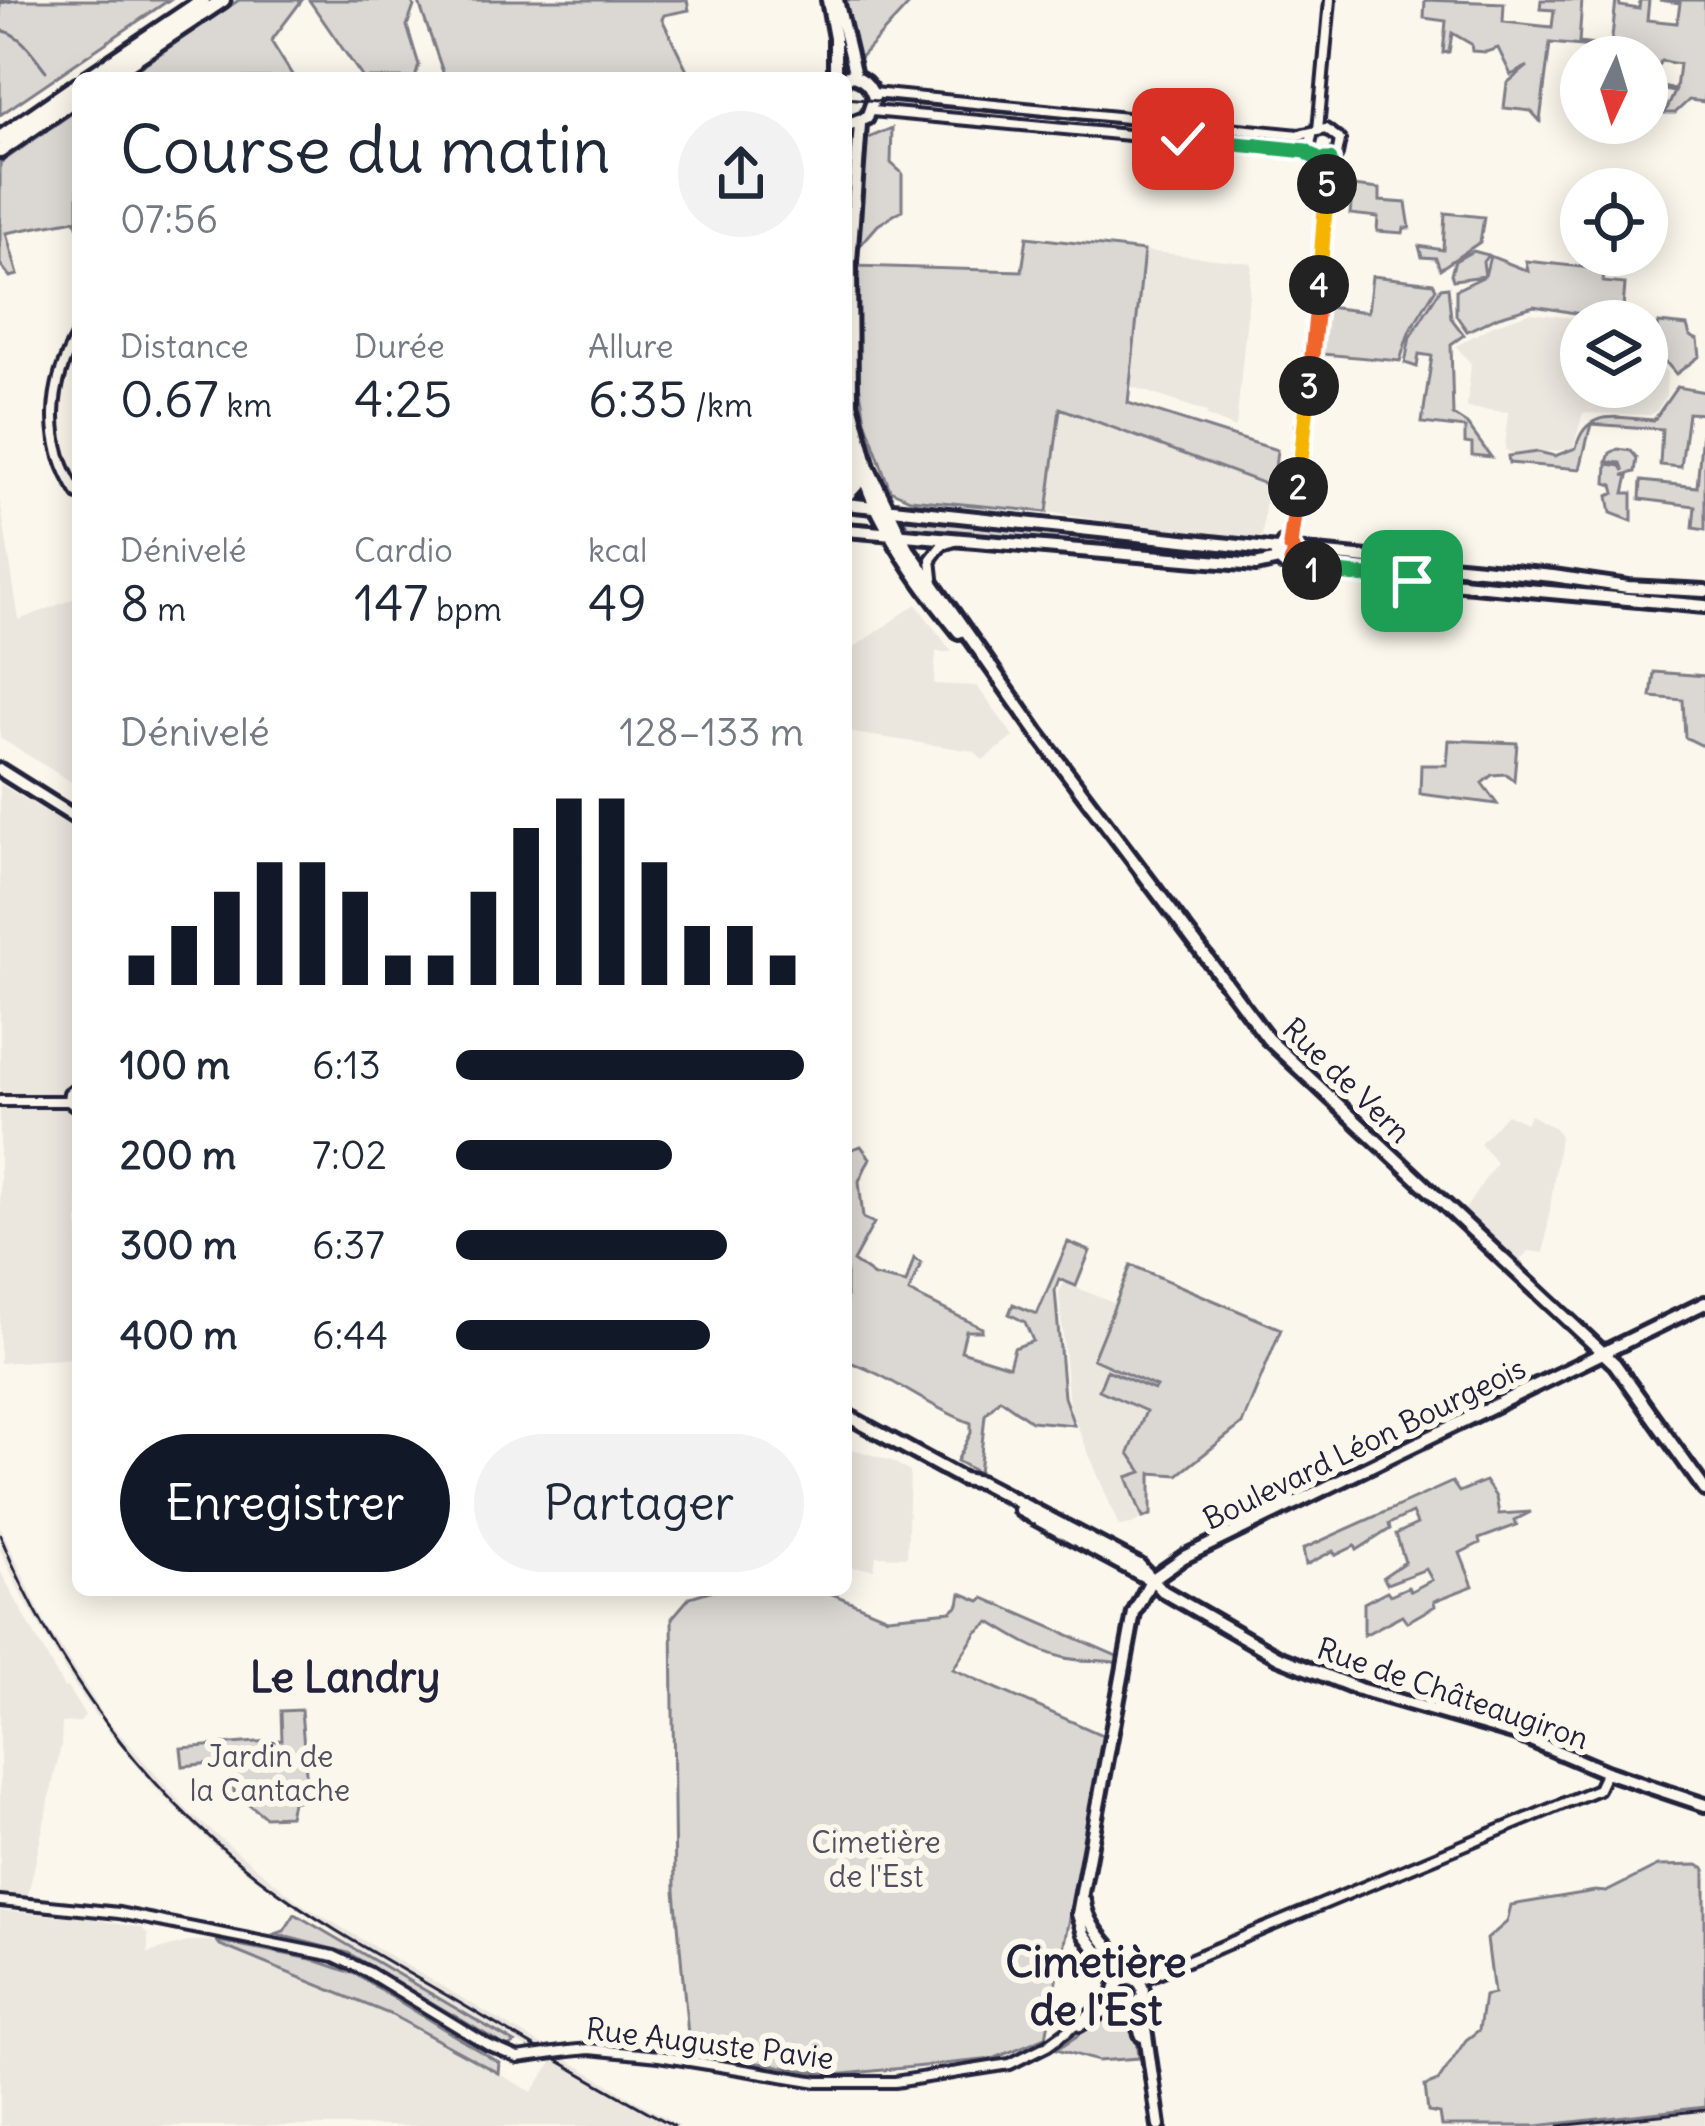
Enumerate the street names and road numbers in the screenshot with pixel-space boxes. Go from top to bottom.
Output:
street label: Rue de Vern [1275,1009,1419,1151]
street label: Boulevard Léon Bourgeois [1197,1348,1531,1538]
street label: Rue de Châteaugiron [1312,1629,1594,1757]
street label: Rue Auguste Pavie [584,2009,836,2077]

